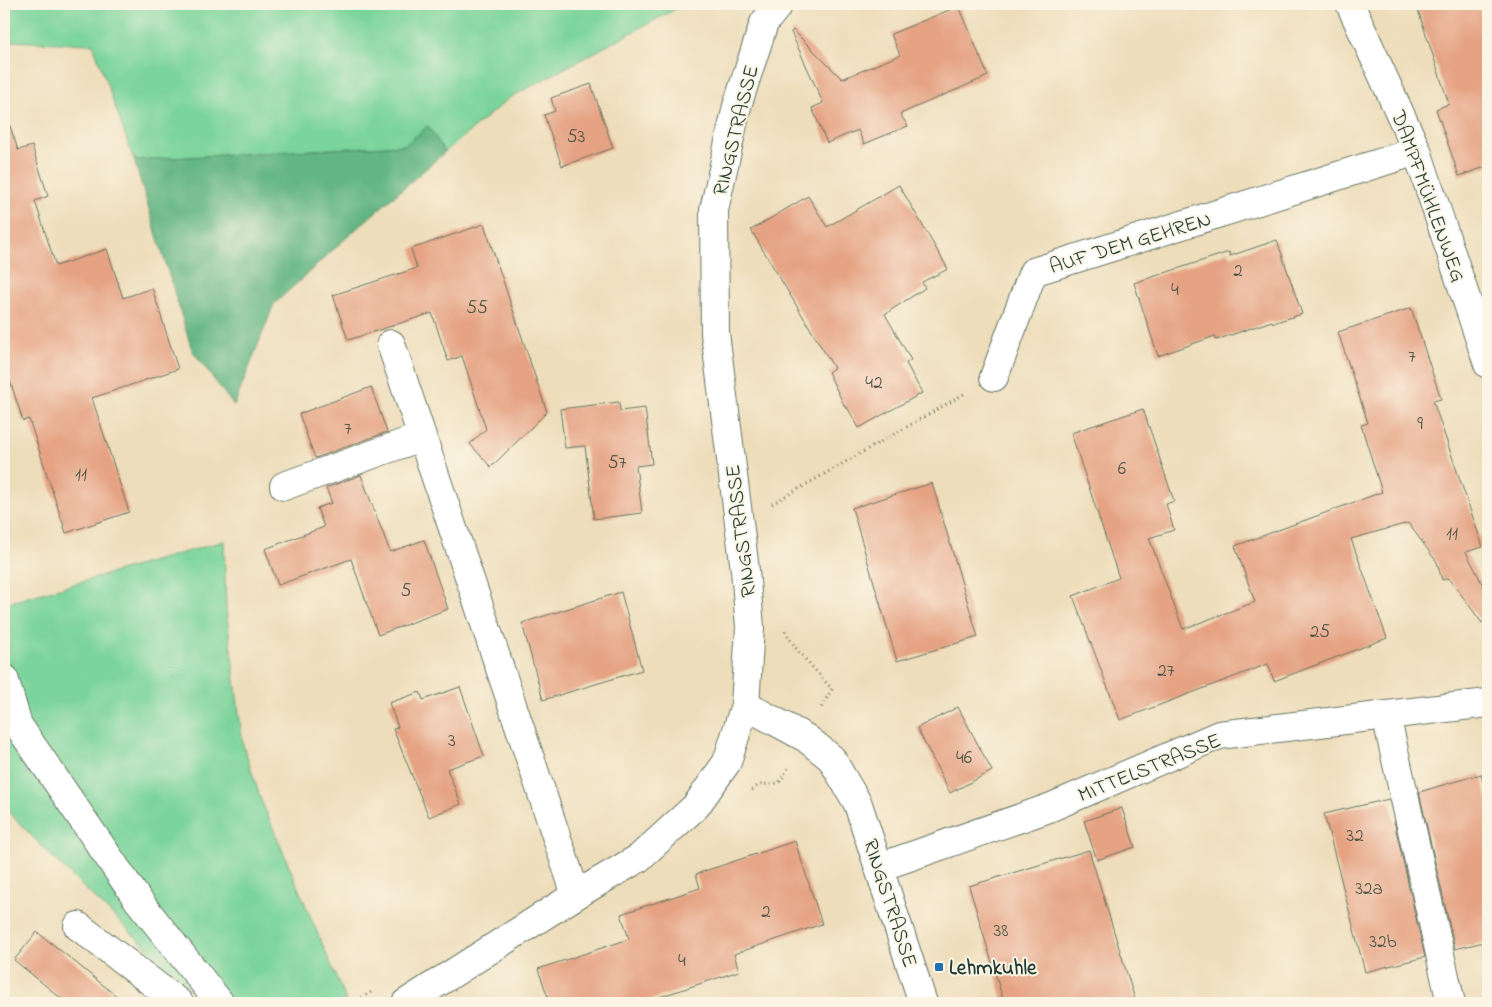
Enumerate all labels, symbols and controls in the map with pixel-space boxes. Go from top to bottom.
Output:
street label: RINGSTRASSE [706,62,768,199]
street label: DAMPFMÜHLENWEG [1382,106,1472,287]
house number: 53 [567,124,586,151]
street label: AUF DEM GEHREN [1046,205,1215,283]
house number: 2 [1233,258,1243,285]
house number: 4 [1171,277,1179,304]
house number: 55 [466,295,488,322]
house number: 7 [1408,344,1416,371]
house number: 42 [865,370,883,397]
house number: 9 [1417,411,1423,438]
house number: 7 [344,416,352,443]
house number: 57 [608,450,627,477]
house number: 6 [1118,456,1126,483]
house number: 11 [75,462,87,489]
street label: RINGSTRASSE [719,463,765,599]
house number: 11 [1446,521,1458,548]
house number: 5 [401,578,412,605]
house number: 25 [1310,619,1330,646]
house number: 27 [1157,658,1175,685]
street label: MITTELSTRASSE [1074,726,1226,811]
house number: 3 [448,728,456,755]
house number: 46 [956,745,972,772]
house number: 32 [1346,823,1364,850]
street label: RINGSTRASSE [854,835,924,972]
house number: 32a [1355,876,1383,903]
house number: 2 [761,899,771,926]
house number: 38 [994,918,1008,945]
house number: 32b [1369,929,1397,956]
house number: 4 [678,948,686,975]
place label: Lehmkuhle [949,954,1037,984]
marker: Lehmkuhle [933,961,945,973]

